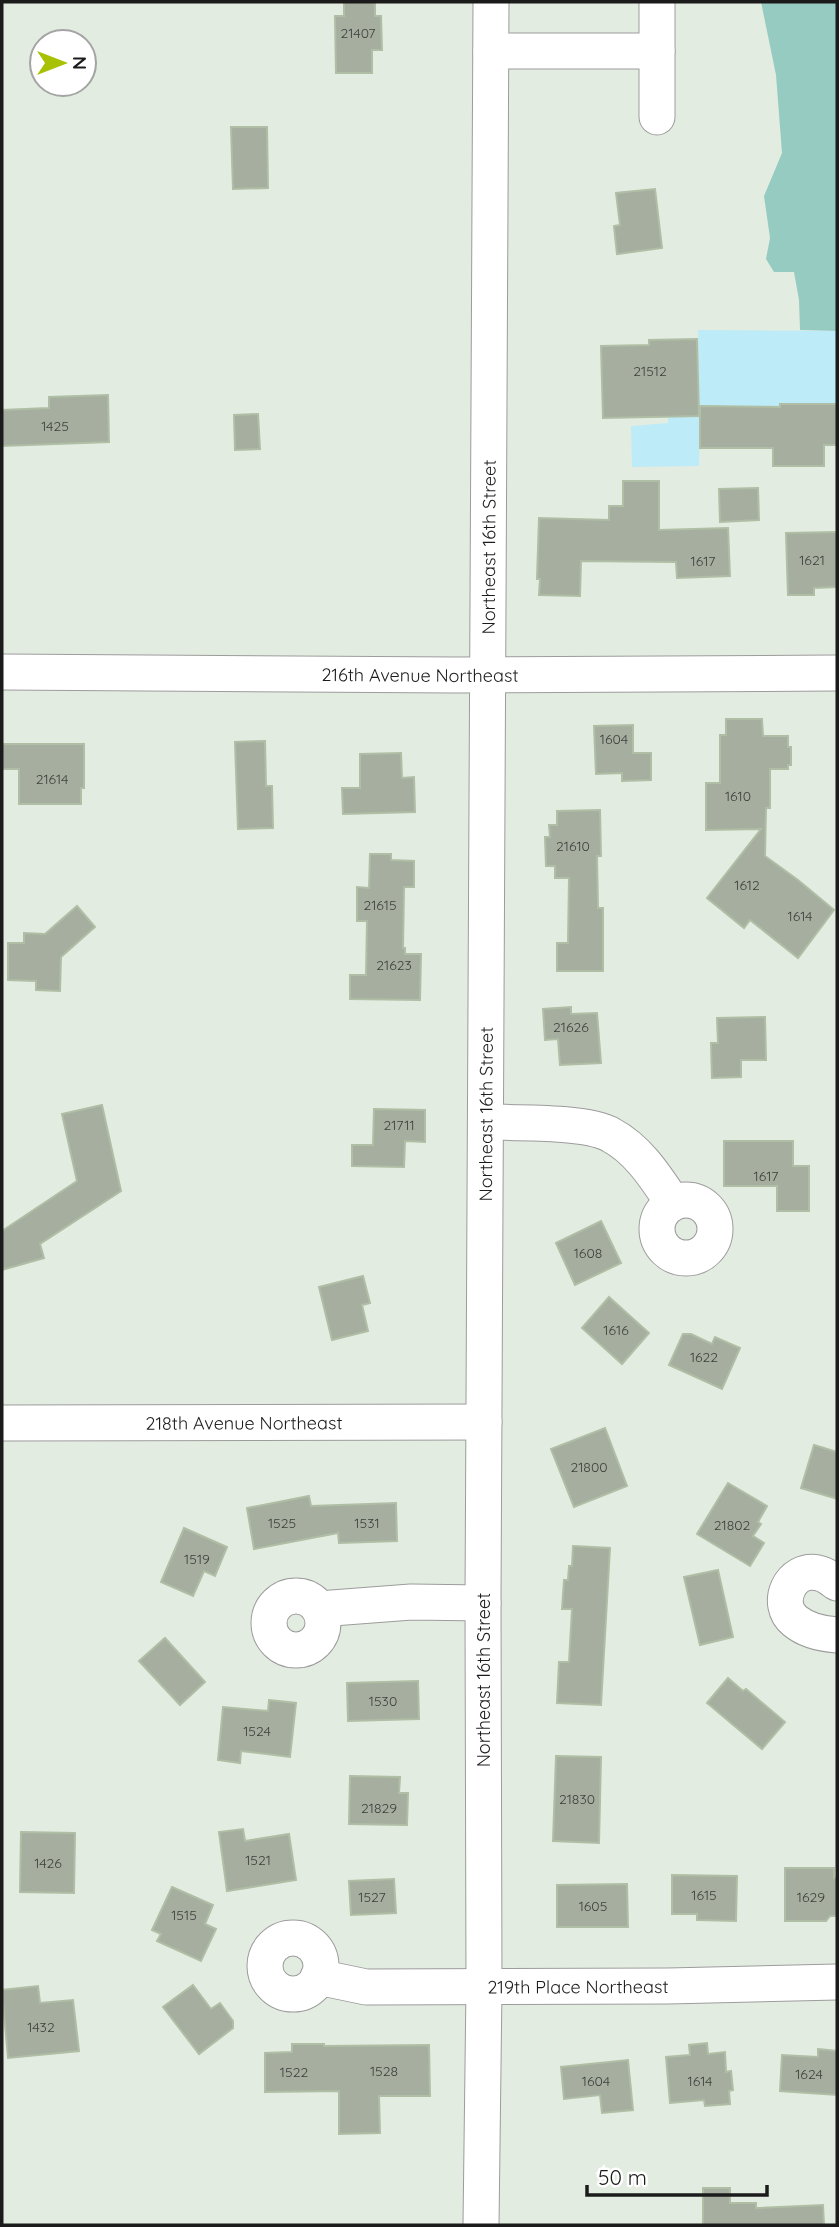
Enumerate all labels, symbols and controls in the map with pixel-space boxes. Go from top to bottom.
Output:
house number: 21407 [341,24,375,42]
north arrow [28,28,98,98]
text: N [68,56,92,70]
house number: 21512 [633,362,667,380]
house number: 1425 [41,417,69,435]
street label: Northeast 16th Street [476,460,500,634]
house number: 1621 [799,551,825,569]
house number: 1617 [690,552,716,570]
street label: 216th Avenue Northeast [321,663,519,687]
house number: 1604 [600,730,628,748]
house number: 21614 [36,770,68,788]
house number: 1610 [725,787,751,805]
house number: 21610 [556,837,590,855]
house number: 1612 [734,876,760,894]
house number: 21615 [363,896,397,914]
house number: 1614 [788,907,813,925]
house number: 21623 [376,956,412,974]
house number: 21626 [553,1018,589,1036]
street label: Northeast 16th Street [474,1027,497,1201]
house number: 21711 [383,1116,415,1134]
house number: 1617 [753,1167,779,1185]
house number: 1608 [574,1244,602,1262]
house number: 1616 [603,1321,629,1339]
house number: 1622 [690,1348,718,1366]
street label: 218th Avenue Northeast [145,1411,343,1434]
house number: 21800 [570,1458,608,1476]
house number: 1525 [268,1514,296,1532]
house number: 1531 [354,1514,380,1532]
house number: 21802 [714,1516,751,1534]
house number: 1519 [184,1550,210,1568]
street label: Northeast 16th Street [472,1593,495,1767]
house number: 1530 [369,1692,397,1710]
house number: 1524 [243,1722,271,1740]
house number: 21830 [559,1790,595,1808]
house number: 21829 [361,1799,397,1817]
house number: 1521 [245,1851,271,1869]
house number: 1426 [34,1854,62,1872]
house number: 1615 [691,1886,717,1904]
house number: 1527 [358,1888,386,1906]
house number: 1629 [797,1888,825,1906]
house number: 1605 [579,1897,607,1915]
house number: 1515 [171,1906,197,1924]
street label: 219th Place Northeast [487,1974,669,1998]
house number: 1432 [27,2018,55,2036]
house number: 1528 [370,2062,398,2080]
house number: 1522 [280,2063,308,2081]
house number: 1624 [795,2065,823,2083]
house number: 1604 [582,2072,610,2090]
house number: 1614 [688,2072,713,2090]
scale bar [587,2154,767,2198]
text: 50 m [598,2164,647,2190]

